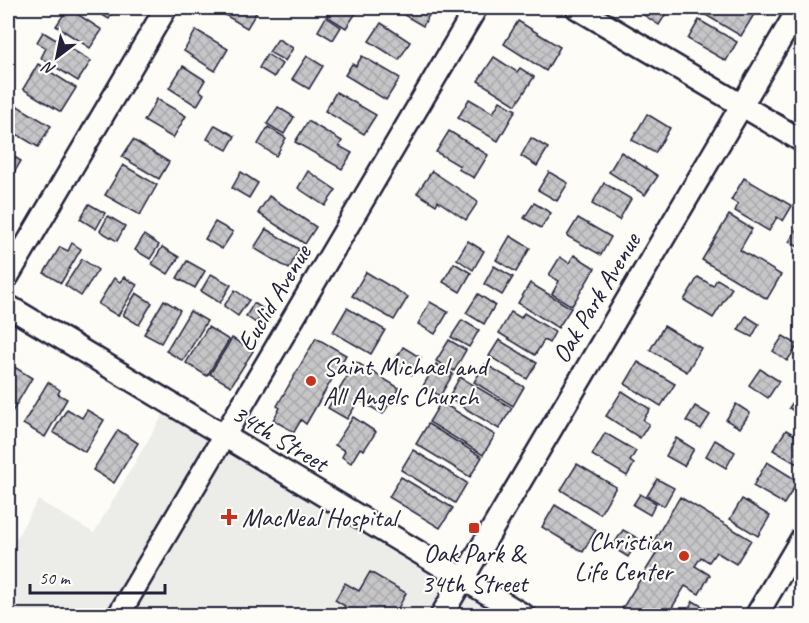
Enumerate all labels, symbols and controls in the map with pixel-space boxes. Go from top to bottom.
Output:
north arrow [27,27,87,87]
text: N [37,56,59,80]
street label: Oak Park Avenue [544,226,649,369]
street label: Euclid Avenue [229,238,319,357]
place label: Saint Michael and All Angels Church [323,350,490,413]
marker: Saint Michael and All Angels Church [304,374,318,388]
street label: 34th Street [226,397,336,481]
place label: MacNeal Hospital [242,501,401,534]
marker: MacNeal Hospital [220,508,238,526]
marker: Oak Park & 34th Street [467,521,481,535]
place label: Christian Life Center [574,525,675,588]
place label: Oak Park & 34th Street [421,537,529,600]
marker: Christian Life Center [677,549,691,563]
scale bar [30,557,165,595]
text: 50 m [39,567,72,589]

